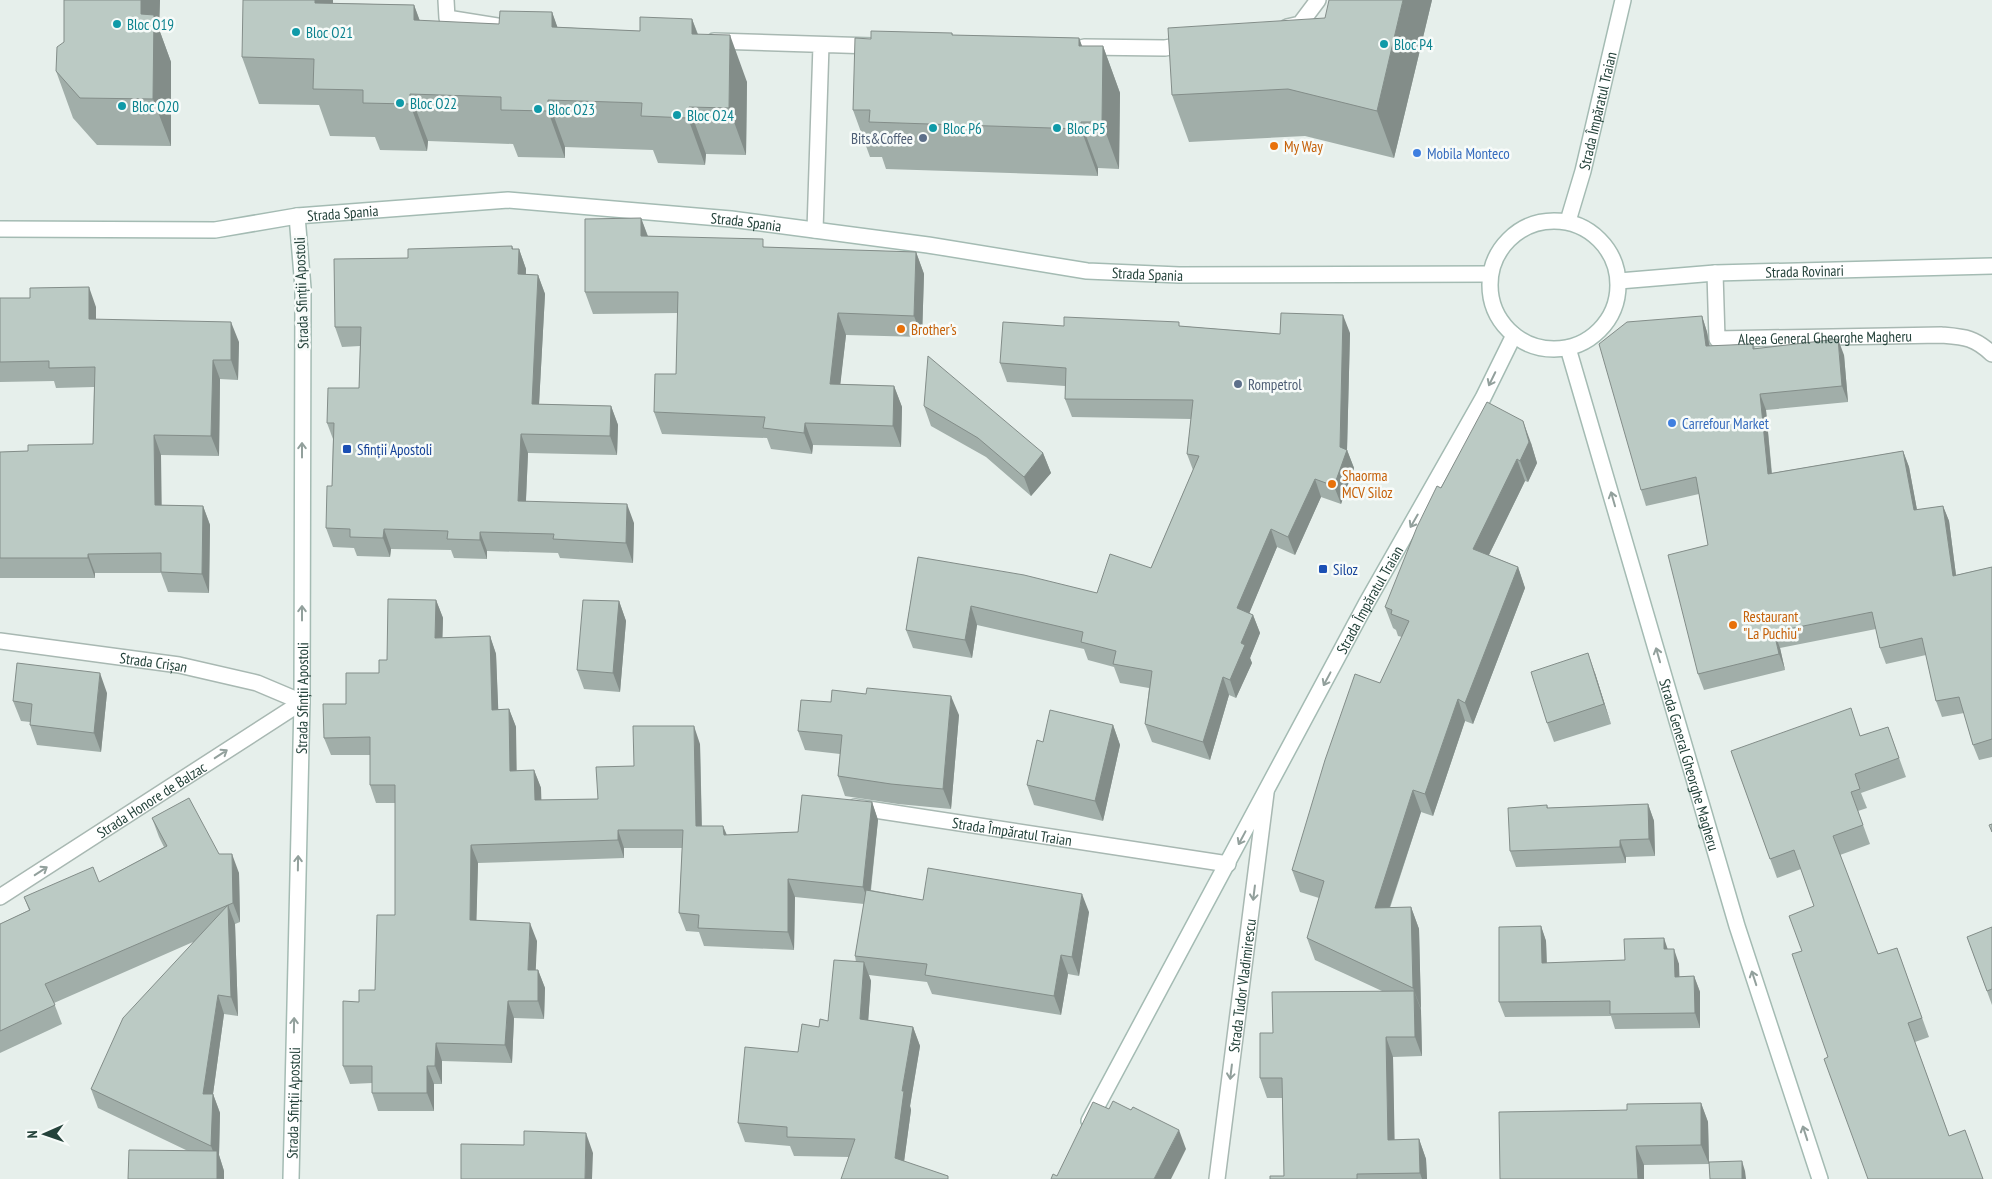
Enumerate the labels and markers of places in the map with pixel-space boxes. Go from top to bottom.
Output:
place label: Bloc O19 [127,15,174,34]
marker: Bloc O19 [111,18,123,30]
place label: Bloc O21 [306,23,353,42]
marker: Bloc O21 [290,26,302,38]
place label: Bloc P4 [1394,35,1433,54]
marker: Bloc P4 [1378,38,1390,50]
place label: Bloc O22 [410,94,457,113]
place label: Bloc O20 [132,97,179,116]
marker: Bloc O22 [394,97,406,109]
marker: Bloc O20 [116,100,128,112]
place label: Bloc O23 [548,100,595,119]
marker: Bloc O23 [532,103,544,115]
place label: Bloc O24 [687,106,734,125]
marker: Bloc O24 [671,109,683,121]
place label: Bloc P6 [943,119,982,138]
place label: Bloc P5 [1067,119,1106,138]
marker: Bloc P6 [927,122,939,134]
marker: Bloc P5 [1051,122,1063,134]
place label: Bits&Coffee [851,129,913,148]
marker: Bits&Coffee [917,132,929,144]
place label: My Way [1284,137,1323,156]
marker: My Way [1268,140,1280,152]
place label: Mobila Monteco [1427,144,1510,163]
marker: Mobila Monteco [1411,147,1423,159]
place label: Brother's [911,320,957,339]
marker: Brother's [895,323,907,335]
place label: Rompetrol [1248,375,1302,394]
marker: Rompetrol [1232,378,1244,390]
place label: Carrefour Market [1682,414,1769,433]
marker: Carrefour Market [1666,417,1678,429]
place label: Sfinții Apostoli [357,440,432,459]
marker: Sfinții Apostoli [341,443,353,455]
place label: Shaorma MCV Siloz [1342,466,1393,502]
marker: Shaorma MCV Siloz [1326,478,1338,490]
place label: Siloz [1333,560,1358,579]
marker: Siloz [1317,563,1329,575]
place label: Restaurant "La Puchiu" [1743,607,1801,643]
marker: Restaurant "La Puchiu" [1727,619,1739,631]

